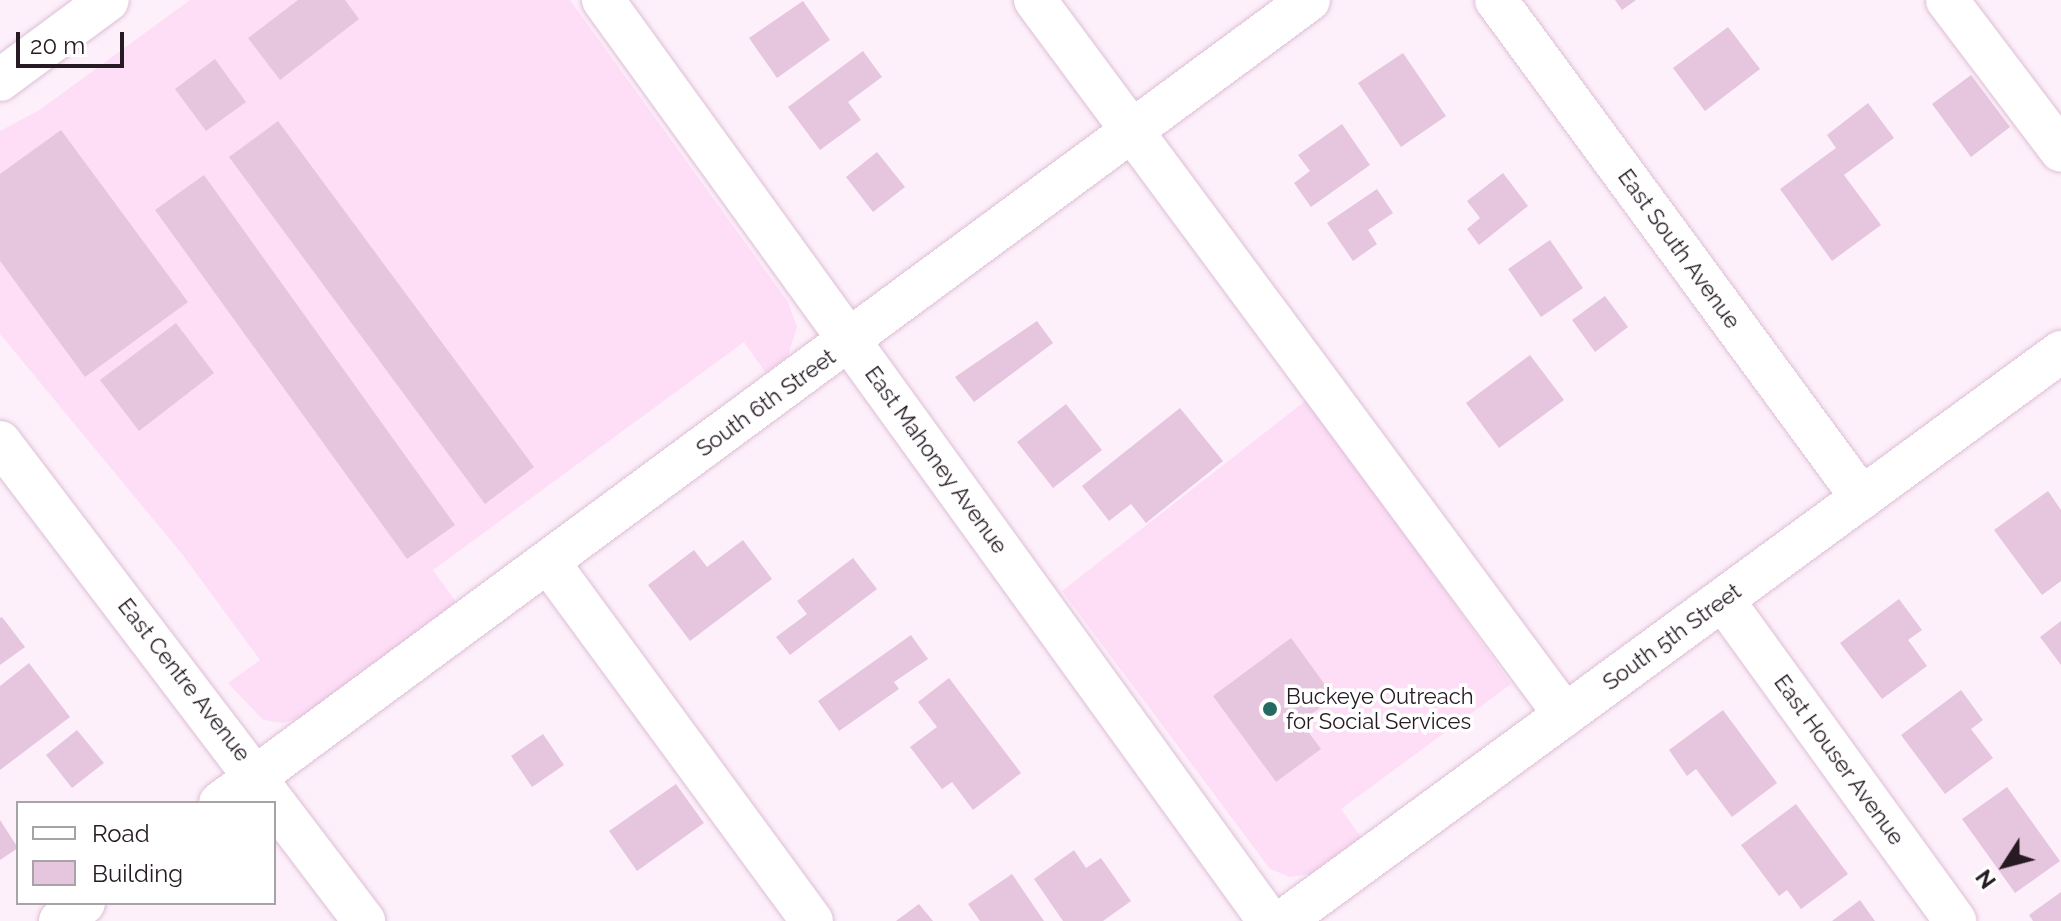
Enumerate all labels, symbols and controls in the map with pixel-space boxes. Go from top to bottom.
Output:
scale bar [20,16,128,66]
text: 20 m [30,31,85,60]
street label: East South Avenue [1612,164,1746,334]
street label: South 6th Street [691,344,841,462]
street label: East Mahoney Avenue [859,361,1013,559]
street label: South 5th Street [1598,578,1746,696]
street label: East Centre Avenue [112,593,256,767]
street label: East Houser Avenue [1768,669,1910,851]
place label: Buckeye Outreach for Social Services [1286,683,1474,734]
marker: Buckeye Outreach for Social Services [1261,700,1279,718]
legend [16,801,276,905]
text: Road [92,819,150,848]
north arrow [1965,825,2045,905]
text: Building [92,859,183,888]
text: N [1970,865,2001,894]

